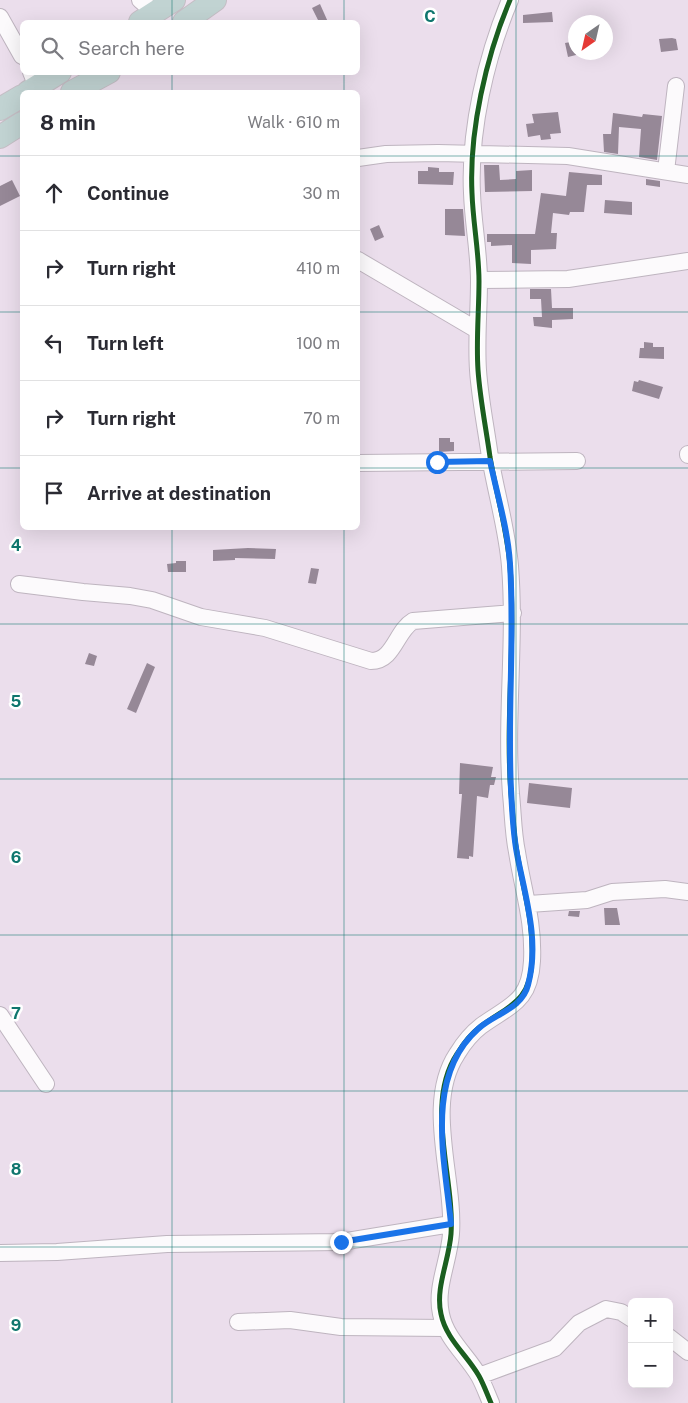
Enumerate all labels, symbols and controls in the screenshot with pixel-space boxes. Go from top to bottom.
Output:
text: C [424,7,436,26]
north arrow [568,15,613,60]
search box [20,20,360,75]
icon: search [38,34,66,62]
text: Search here [78,37,185,59]
text: 8 min [40,110,96,135]
text: Walk · 610 m [248,113,340,132]
icon: ahead [40,179,68,207]
text: Continue [87,182,169,204]
text: 30 m [303,184,340,203]
icon: right [40,254,68,282]
text: Turn right [87,257,176,279]
text: 410 m [296,259,340,278]
icon: left [40,329,68,357]
text: Turn left [87,332,164,354]
text: 100 m [296,334,340,353]
icon: right [40,404,68,432]
text: Turn right [87,407,176,429]
text: 70 m [303,409,340,428]
route start [426,451,449,474]
icon: arrive [40,479,68,507]
text: Arrive at destination [87,482,271,504]
text: 4 [11,536,22,555]
text: 5 [11,692,22,711]
text: 6 [11,848,21,867]
text: 7 [11,1004,21,1023]
text: 8 [11,1160,22,1179]
route end [330,1231,353,1254]
map controls [628,1298,673,1388]
button: + [628,1298,673,1343]
text: 9 [11,1316,21,1335]
button: − [628,1343,673,1388]

